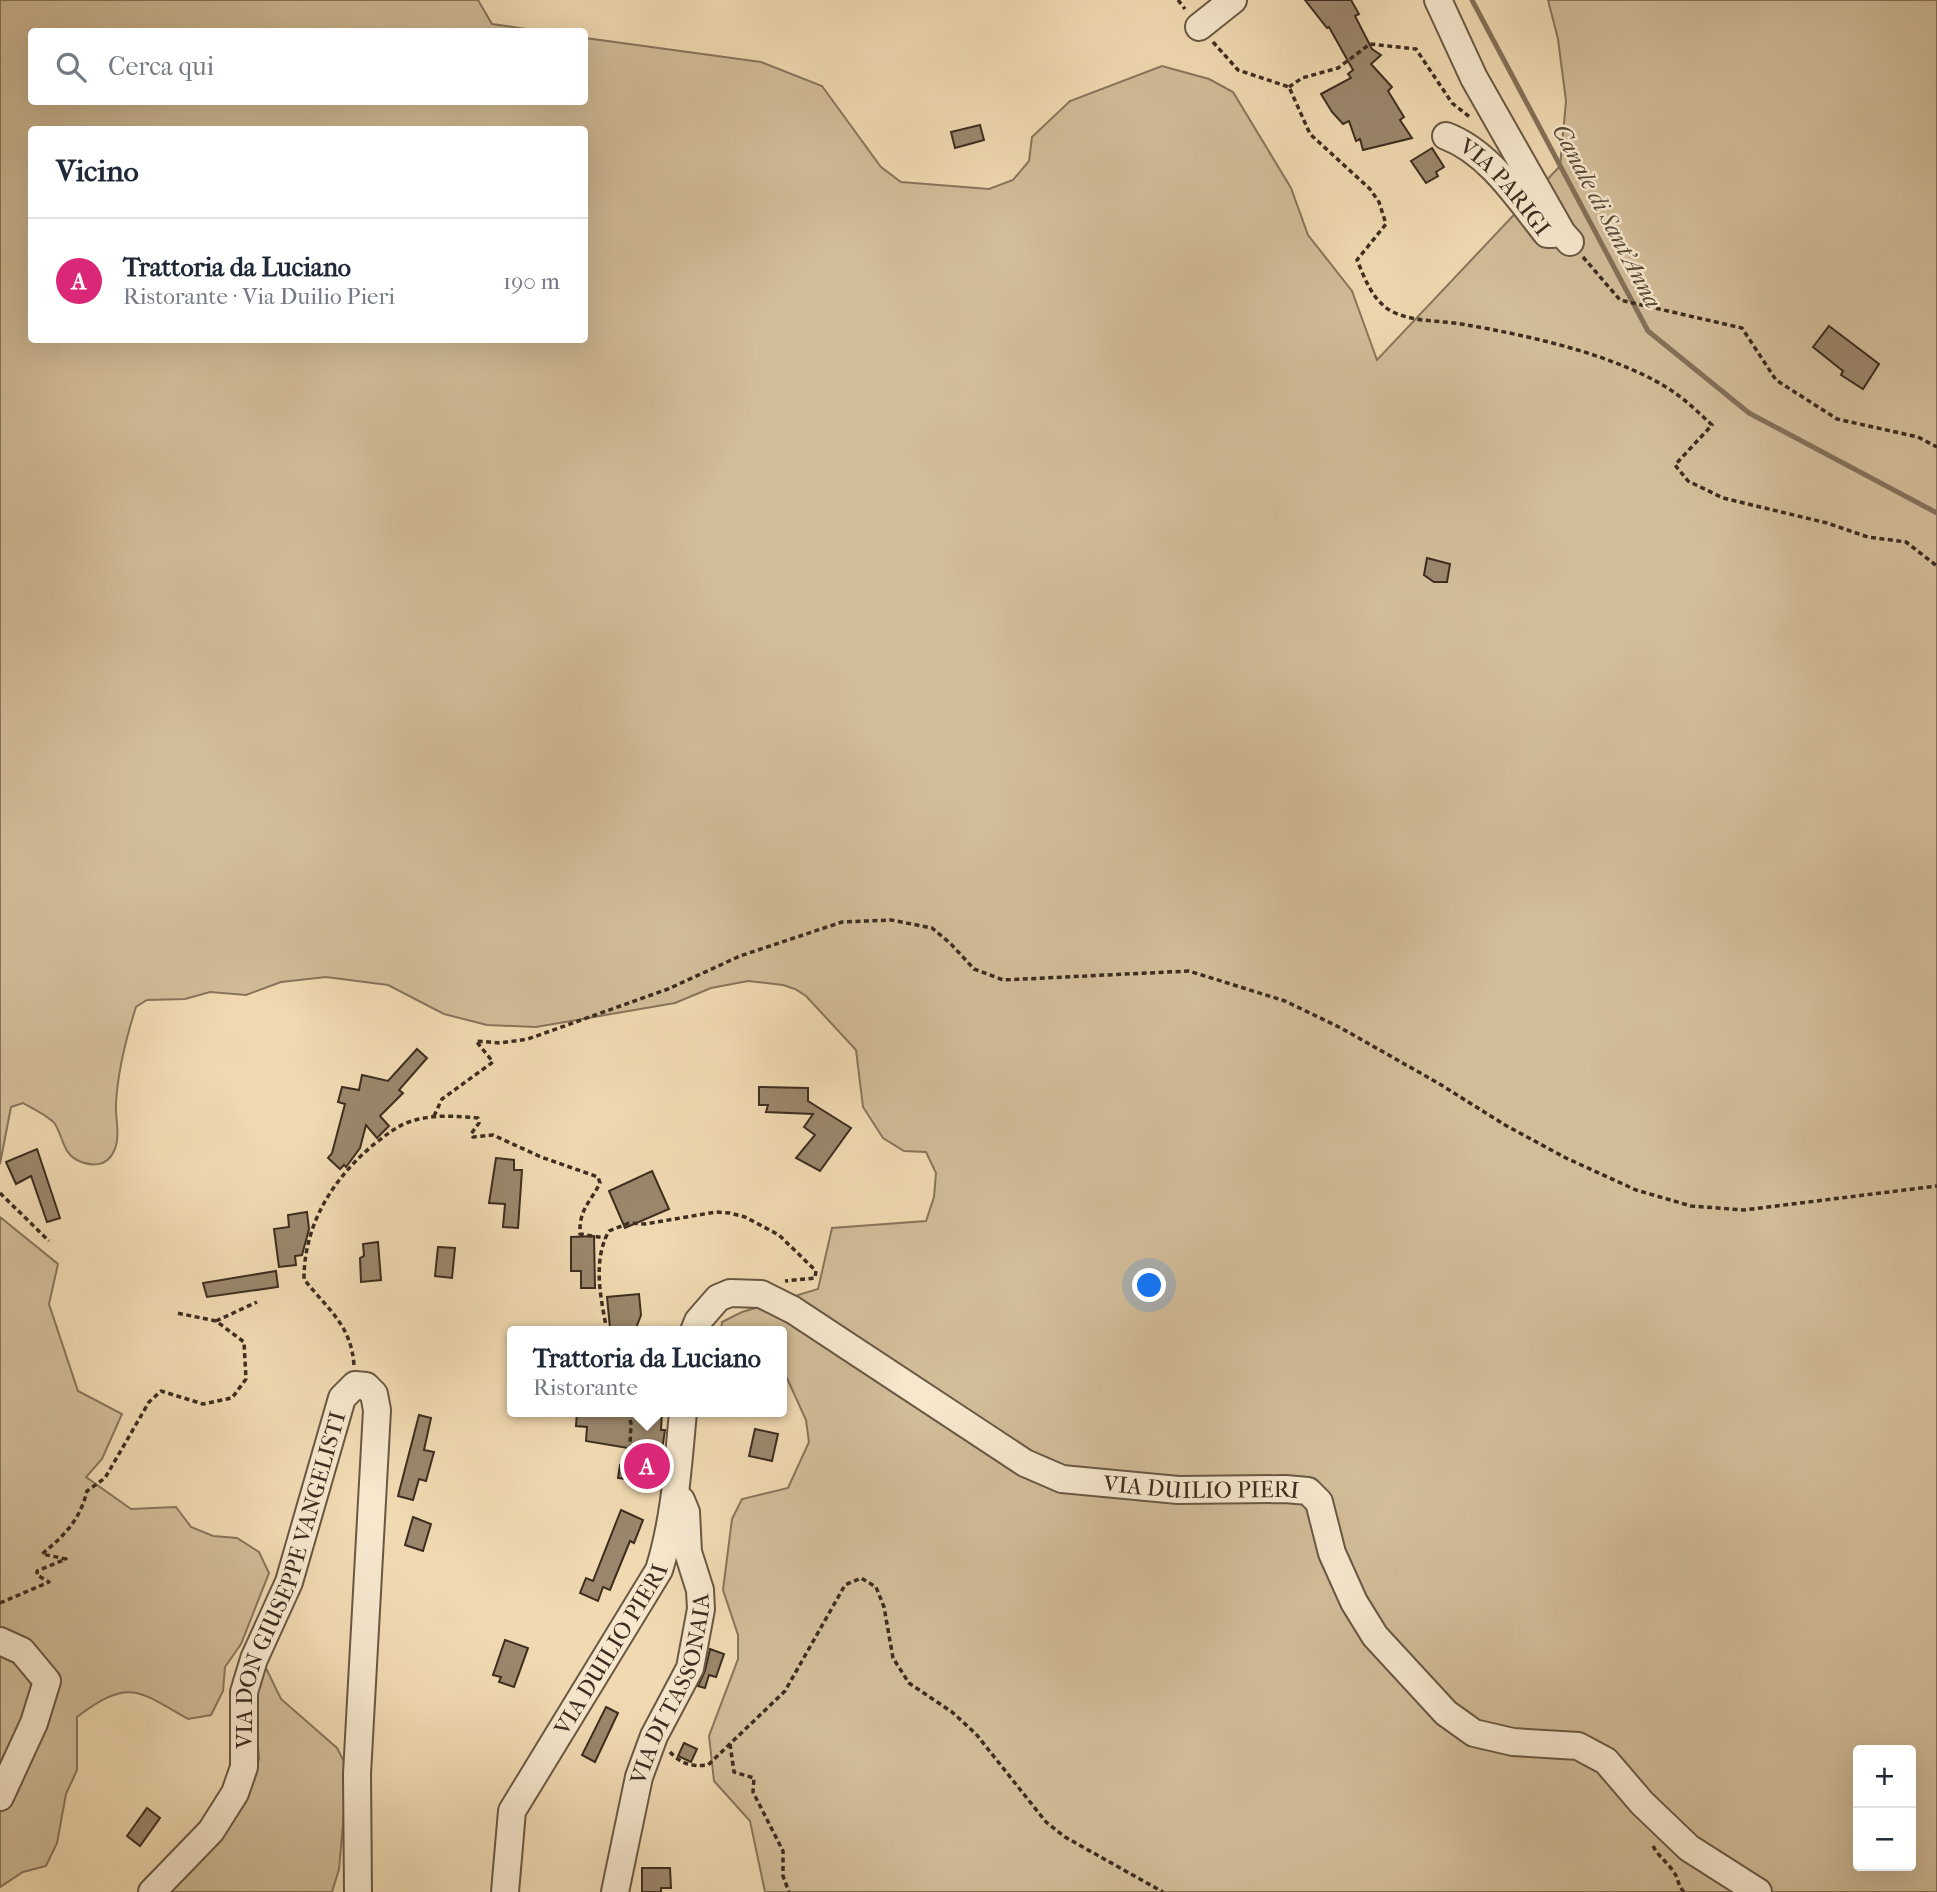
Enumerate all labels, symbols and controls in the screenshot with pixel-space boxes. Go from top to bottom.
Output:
search box [28,28,588,105]
icon: search [52,48,90,86]
text: Cerca qui [108,51,214,82]
water label: Canale di Sant'Anna [1547,119,1667,313]
street label: VIA PARIGI [1454,132,1556,241]
text: Vicino [56,154,139,189]
text: Trattoria da Luciano [123,252,351,283]
text: A [72,268,86,295]
text: 190 m [503,268,560,295]
text: Ristorante · Via Duilio Pieri [123,283,395,310]
your location [1132,1268,1166,1302]
popup [507,1326,787,1417]
text: Trattoria da Luciano [533,1343,761,1374]
text: Ristorante [533,1374,638,1401]
street label: VIA DON GIUSEPPE VANGELISTI [231,1408,351,1750]
pin: A [624,1440,670,1492]
street label: VIA DUILIO PIERI [1101,1469,1300,1504]
street label: VIA DUILIO PIERI [548,1561,674,1741]
street label: VIA DI TASSONAIA [624,1592,715,1789]
map controls [1853,1745,1916,1871]
button: + [1853,1745,1916,1808]
button: − [1853,1808,1916,1871]

